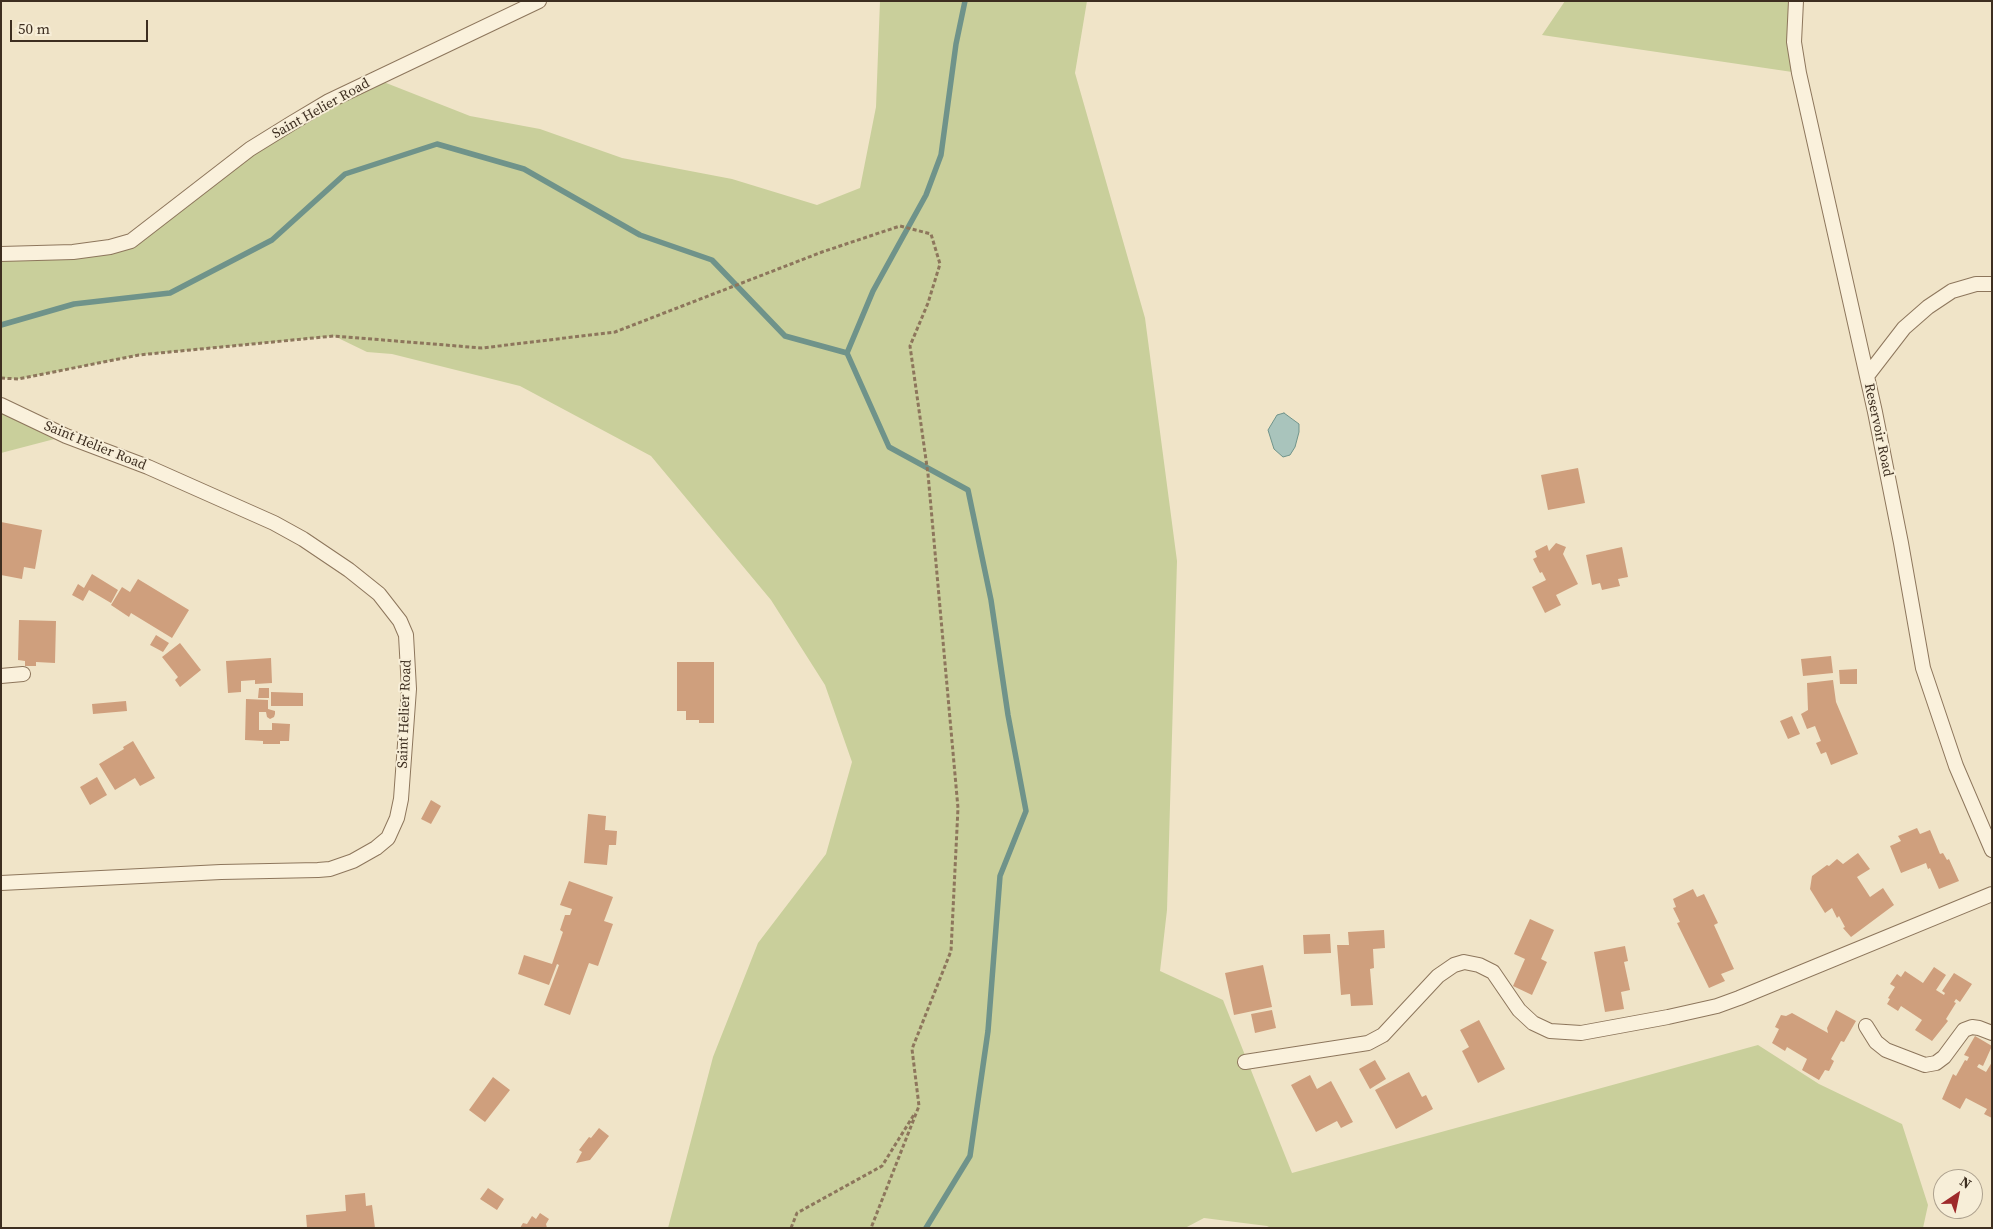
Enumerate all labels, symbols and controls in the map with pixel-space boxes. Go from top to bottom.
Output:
scale bar [12,10,150,42]
text: 50 m [18,18,50,39]
street label: Saint Helier Road [269,75,373,143]
street label: Reservoir Road [1860,382,1896,478]
street label: Saint Helier Road [41,418,149,474]
street label: Saint Helier Road [395,659,415,769]
north arrow [1933,1169,1983,1219]
text: N [1956,1171,1976,1194]

